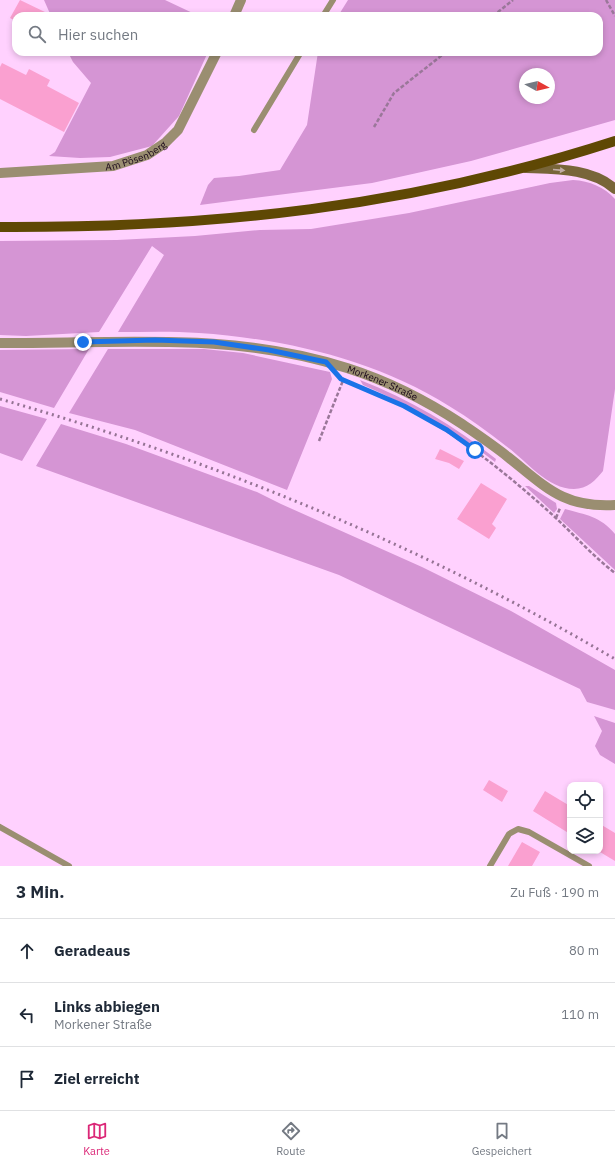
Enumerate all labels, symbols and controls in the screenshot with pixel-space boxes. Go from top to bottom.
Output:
search box [12,12,603,56]
icon: search [26,23,48,45]
text: Hier suchen [58,25,138,44]
north arrow [519,68,555,104]
street label: Am Pösenberg [105,137,169,173]
one-way arrow [553,166,565,173]
route end [74,333,92,351]
street label: Morkener Straße [346,362,421,404]
route start [466,441,484,459]
map controls [567,782,603,854]
button: locate [567,782,603,818]
button: layers [567,818,603,854]
text: 3 Min. [16,881,64,903]
text: Zu Fuß · 190 m [510,884,599,901]
icon: ahead [16,940,38,962]
text: Geradeaus [54,941,130,960]
text: 80 m [569,942,599,959]
text: Links abbiegen [54,997,160,1016]
icon: left [16,1004,38,1026]
text: 110 m [561,1006,599,1023]
text: Morkener Straße [54,1016,152,1033]
icon: arrive [16,1068,38,1090]
text: Ziel erreicht [54,1069,140,1088]
tab: Karte [83,1120,110,1158]
tab: Route [276,1120,305,1158]
tab: Gespeichert [472,1120,532,1158]

